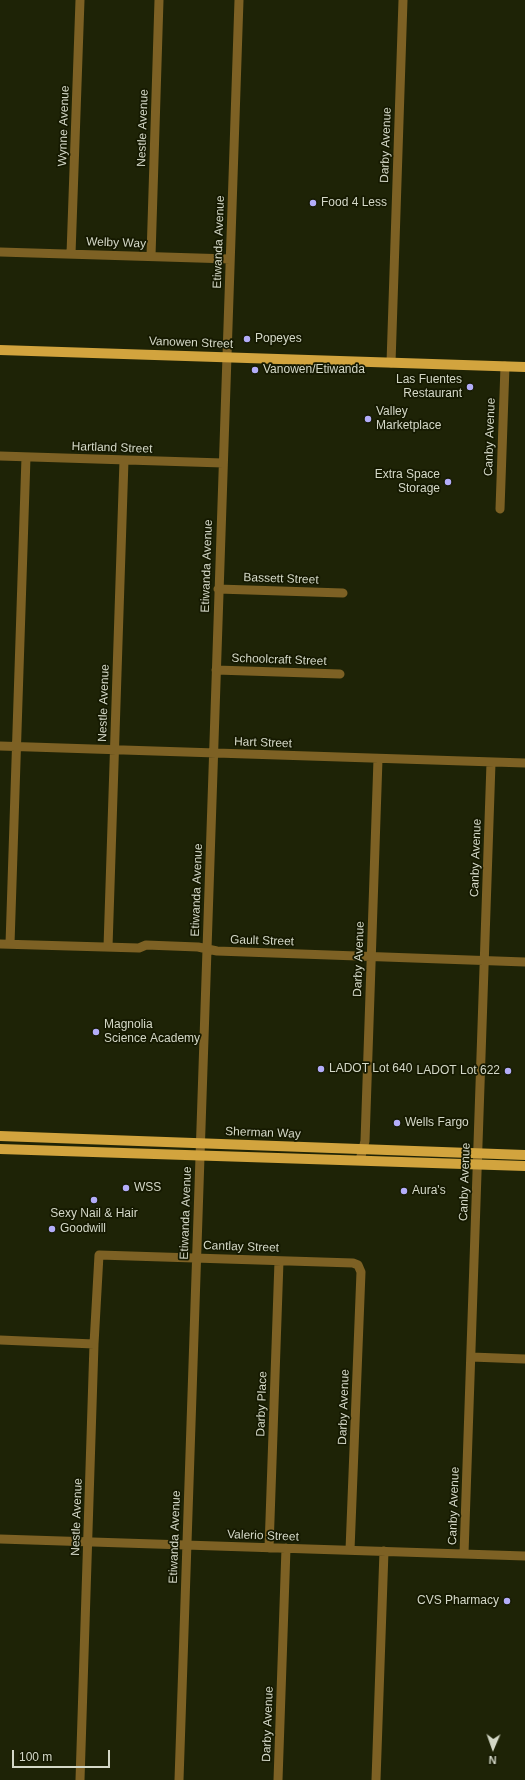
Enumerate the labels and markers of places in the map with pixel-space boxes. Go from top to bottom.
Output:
place label: Food 4 Less [321,196,387,210]
marker: Food 4 Less [308,198,318,208]
place label: Popeyes [255,332,302,346]
marker: Popeyes [242,334,252,344]
place label: Vanowen/Etiwanda [263,363,365,377]
marker: Vanowen/Etiwanda [250,365,260,375]
place label: Las Fuentes Restaurant [396,373,462,401]
marker: Las Fuentes Restaurant [465,382,475,392]
place label: Valley Marketplace [376,405,441,433]
marker: Valley Marketplace [363,414,373,424]
place label: Extra Space Storage [375,468,440,496]
marker: Extra Space Storage [443,477,453,487]
place label: Magnolia Science Academy [104,1018,200,1046]
marker: Magnolia Science Academy [91,1027,101,1037]
place label: LADOT Lot 640 [329,1062,412,1076]
marker: LADOT Lot 640 [316,1064,326,1074]
place label: LADOT Lot 622 [417,1064,500,1078]
marker: LADOT Lot 622 [503,1066,513,1076]
place label: Wells Fargo [405,1116,469,1130]
marker: Wells Fargo [392,1118,402,1128]
place label: WSS [134,1181,161,1195]
marker: WSS [121,1183,131,1193]
place label: Aura's [412,1184,446,1198]
marker: Aura's [399,1186,409,1196]
marker: Sexy Nail & Hair [89,1195,99,1205]
place label: Sexy Nail & Hair [50,1207,138,1221]
place label: Goodwill [60,1222,106,1236]
marker: Goodwill [47,1224,57,1234]
place label: CVS Pharmacy [417,1594,499,1608]
marker: CVS Pharmacy [502,1596,512,1606]

